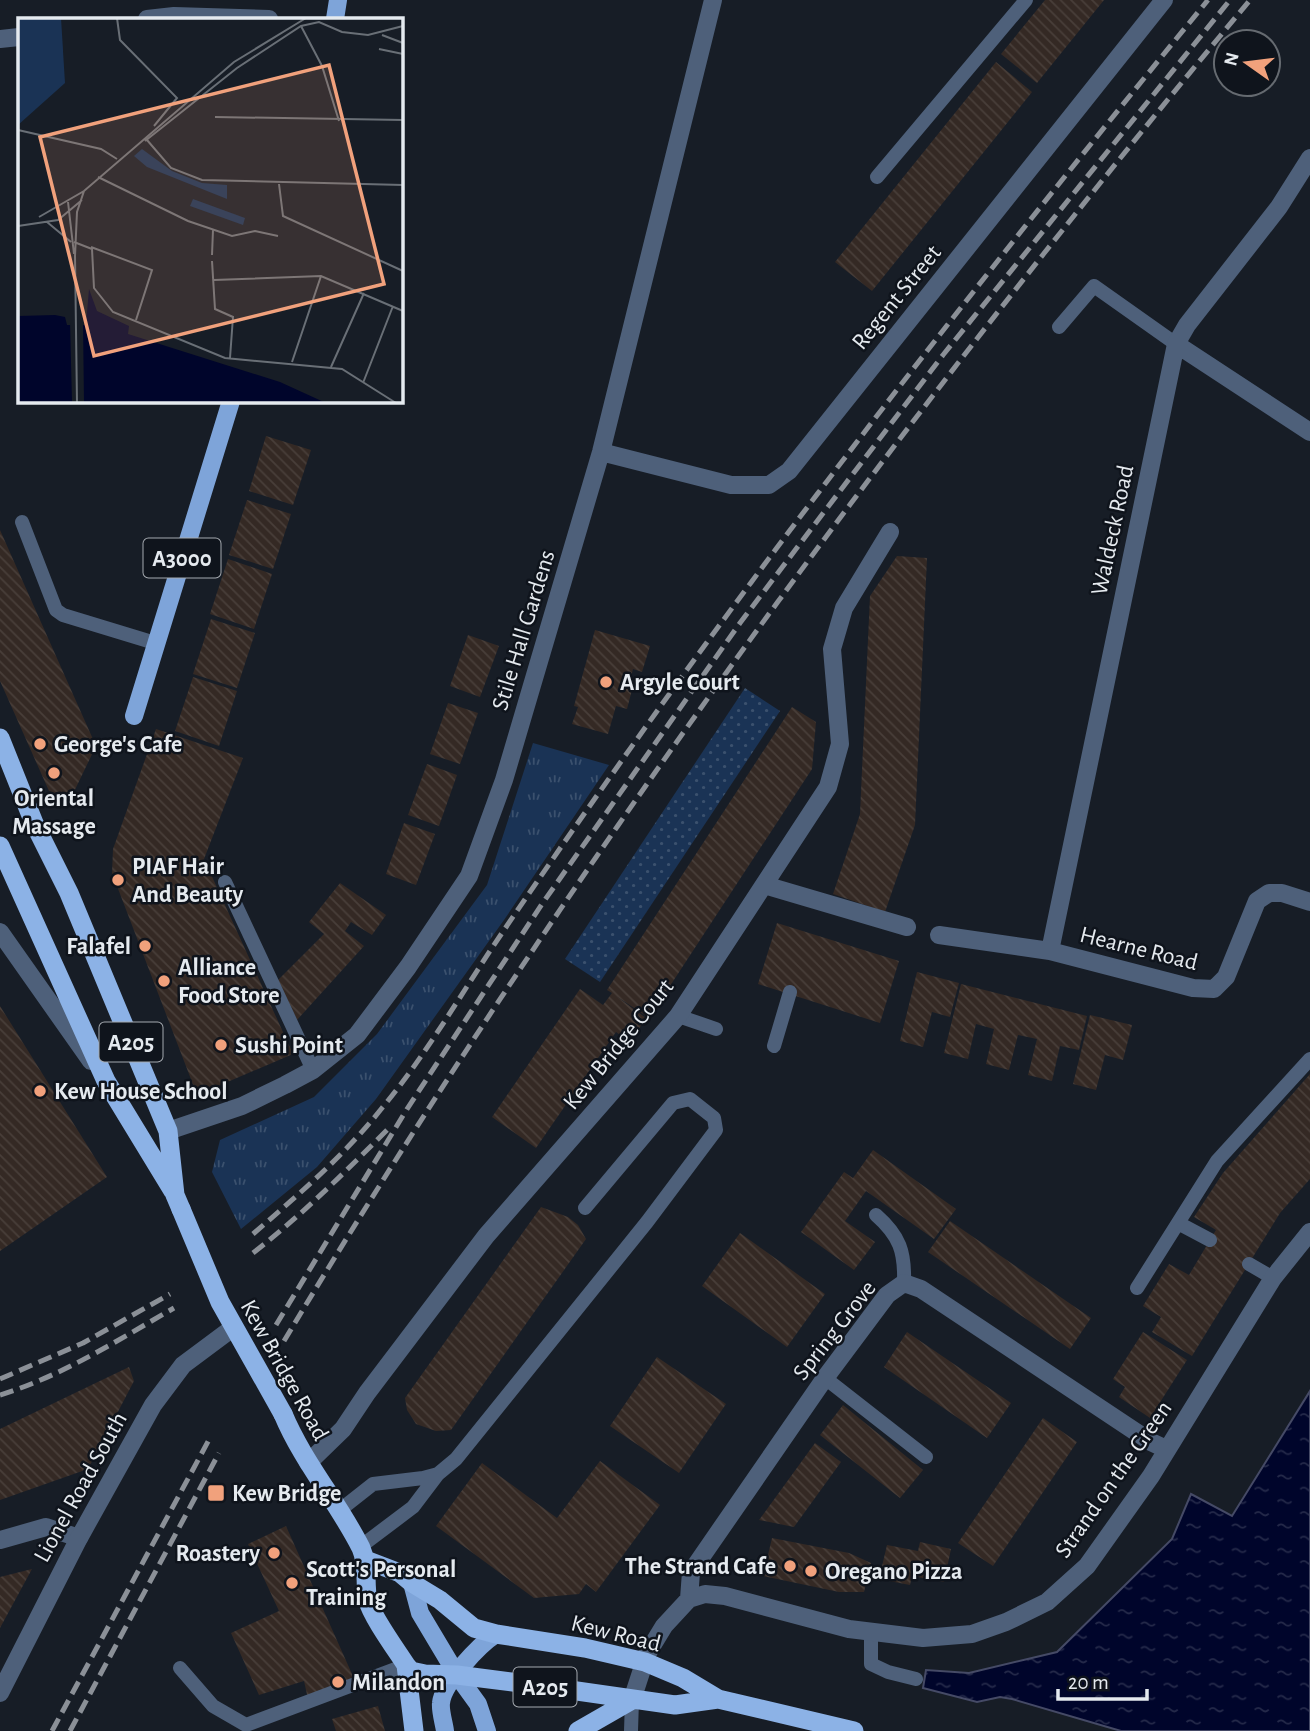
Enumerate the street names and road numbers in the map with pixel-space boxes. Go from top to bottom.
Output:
street label: Regent Street [848,241,946,354]
street label: Waldeck Road [1087,463,1138,598]
road number: A3000 [144,538,220,578]
street label: Stile Hall Gardens [488,547,560,713]
street label: Hearne Road [1077,923,1200,975]
street label: Kew Bridge Court [559,975,679,1114]
road number: A205 [100,1023,162,1062]
street label: Spring Grove [789,1276,881,1385]
street label: Kew Bridge Road [236,1296,333,1445]
street label: Strand on the Green [1051,1397,1177,1562]
street label: Lionel Road South [30,1408,132,1567]
street label: Kew Road [568,1611,663,1657]
road number: A205 [514,1668,576,1706]

